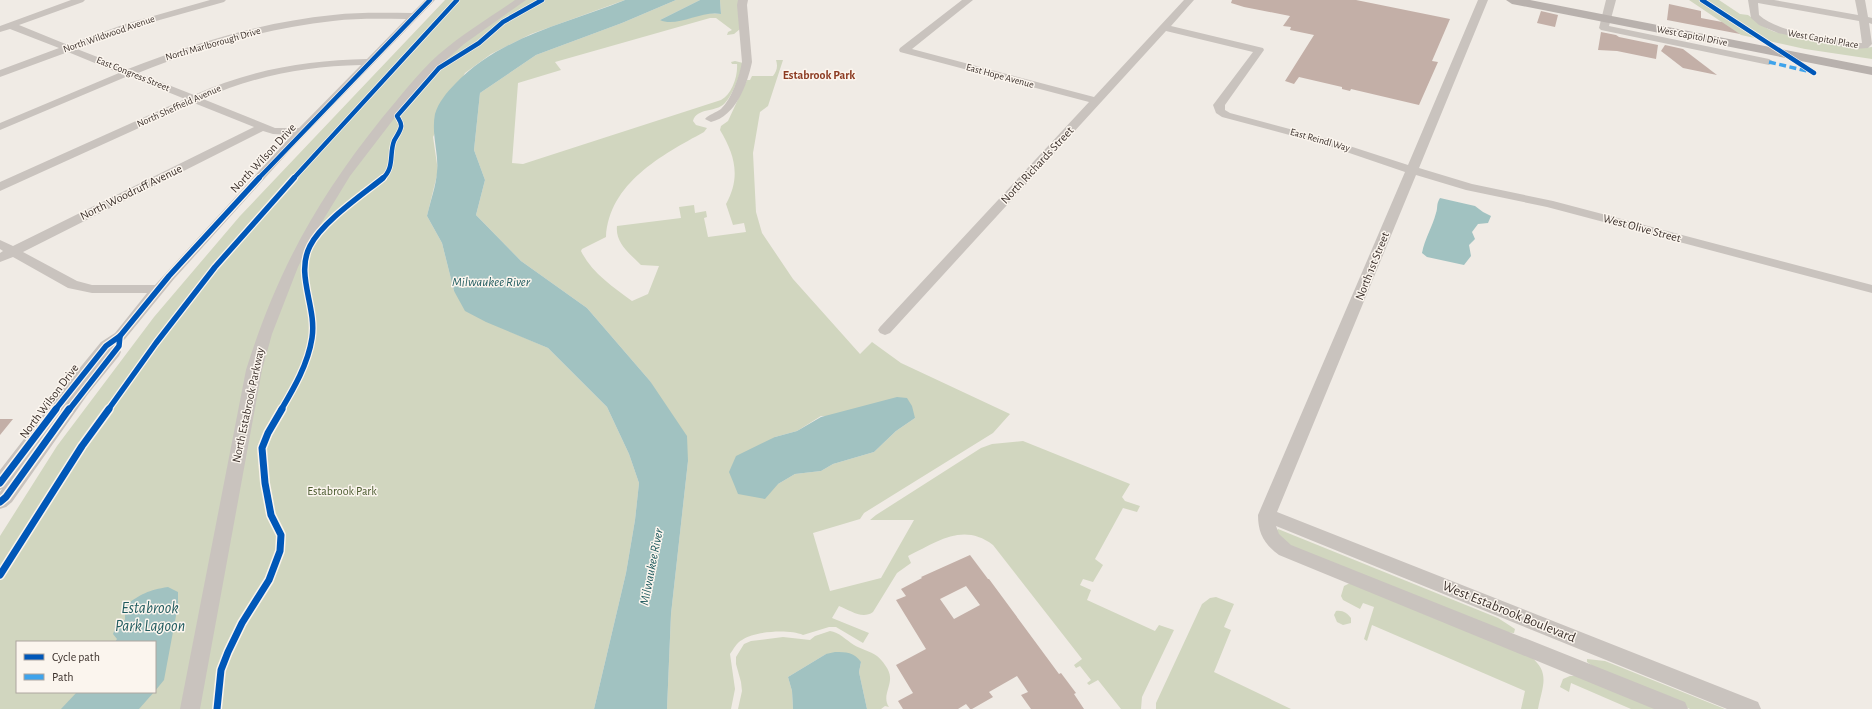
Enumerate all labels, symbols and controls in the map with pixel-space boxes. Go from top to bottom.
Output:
street label: North Wildwood Avenue [62,14,156,54]
street label: West Capitol Drive [1656,24,1729,48]
street label: North Marlborough Drive [164,26,262,62]
street label: West Capitol Place [1787,28,1860,50]
street label: East Congress Street [95,55,172,94]
street label: East Hope Avenue [965,62,1035,90]
district label: Estabrook Park [783,69,855,81]
street label: North Sheffield Avenue [135,83,223,129]
street label: North Wilson Drive [228,121,298,195]
street label: North Richards Street [998,124,1076,206]
street label: East Reindl Way [1289,127,1352,153]
street label: North Woodruff Avenue [78,162,184,222]
street label: West Olive Street [1602,212,1682,244]
street label: North 1st Street [1353,230,1391,302]
water label: Milwaukee River [452,276,531,289]
street label: North Estabrook Parkway [230,346,267,464]
street label: North Wilson Drive [17,362,81,440]
park label: Estabrook Park [307,485,377,497]
water label: Milwaukee River [638,527,666,606]
street label: West Estabrook Boulevard [1440,579,1578,645]
water label: Estabrook Park Lagoon [115,600,185,634]
legend [16,641,156,693]
text: Cycle path [52,651,100,664]
text: Path [52,671,74,683]

